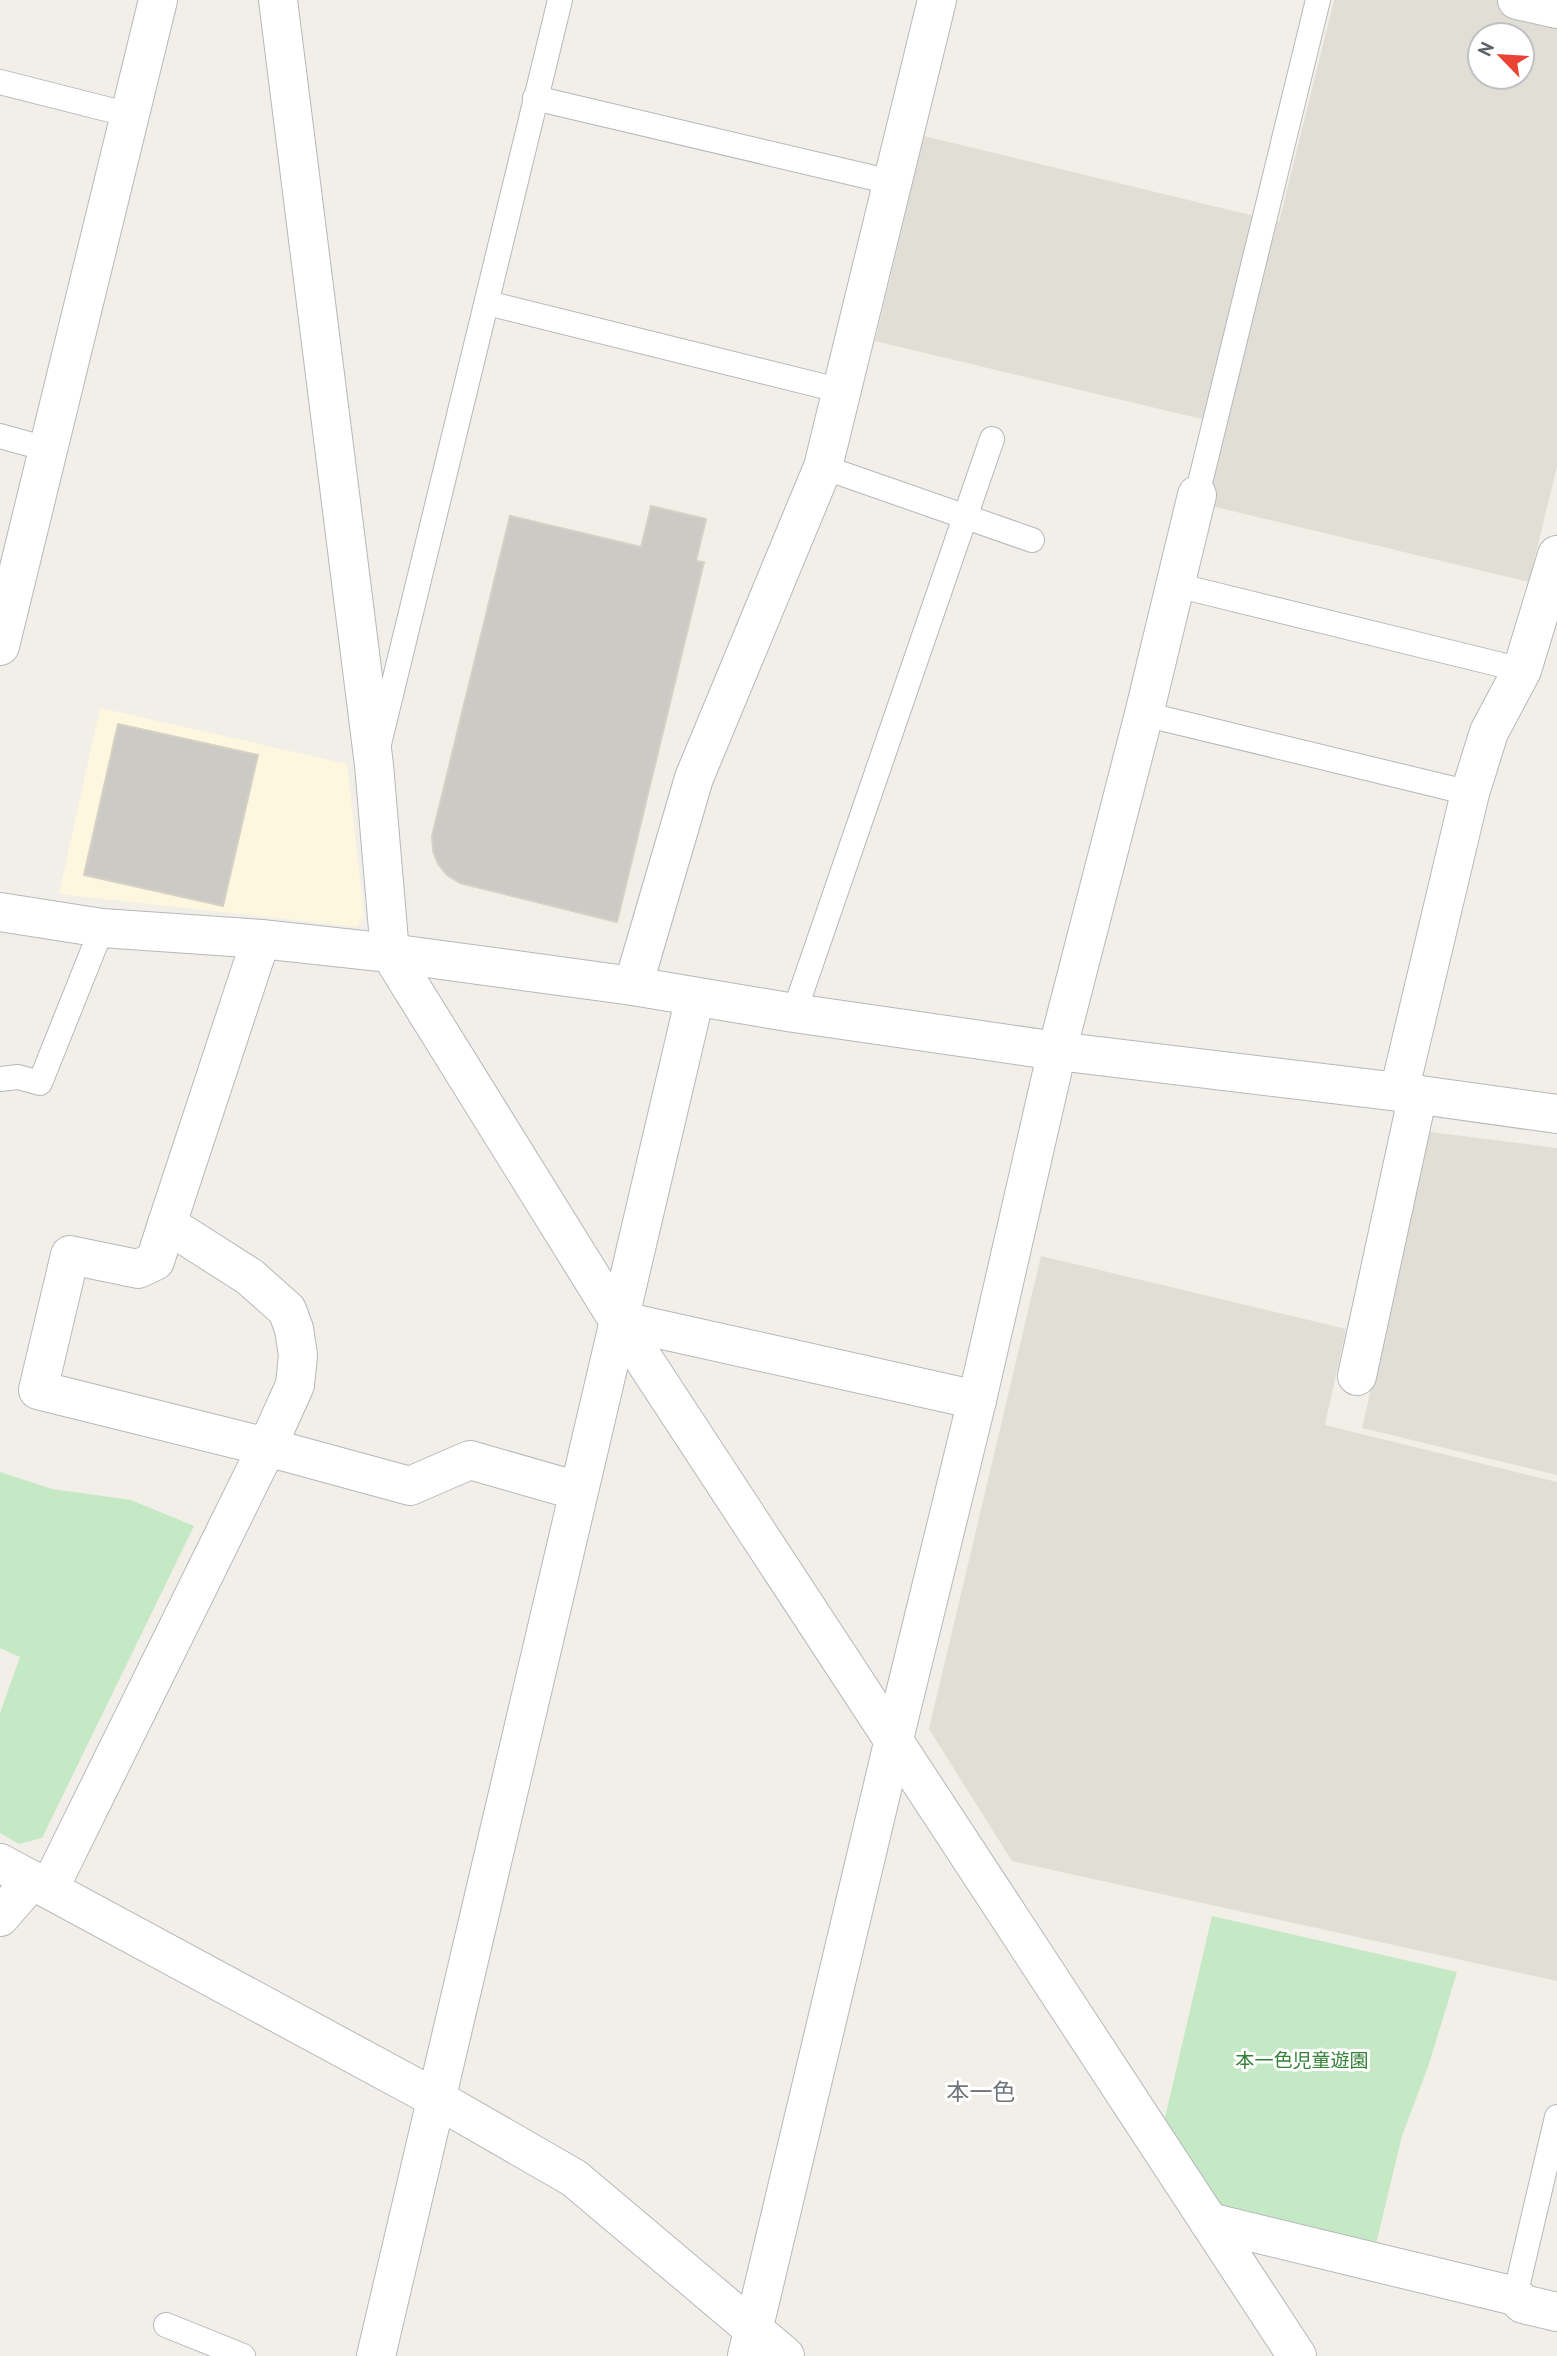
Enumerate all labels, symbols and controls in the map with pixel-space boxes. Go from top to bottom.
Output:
north arrow [1466,21,1536,91]
text: N [1472,38,1499,60]
park label: 本一色児童遊園 [1235,2048,1369,2072]
district label: 本一色 [947,2077,1016,2106]

